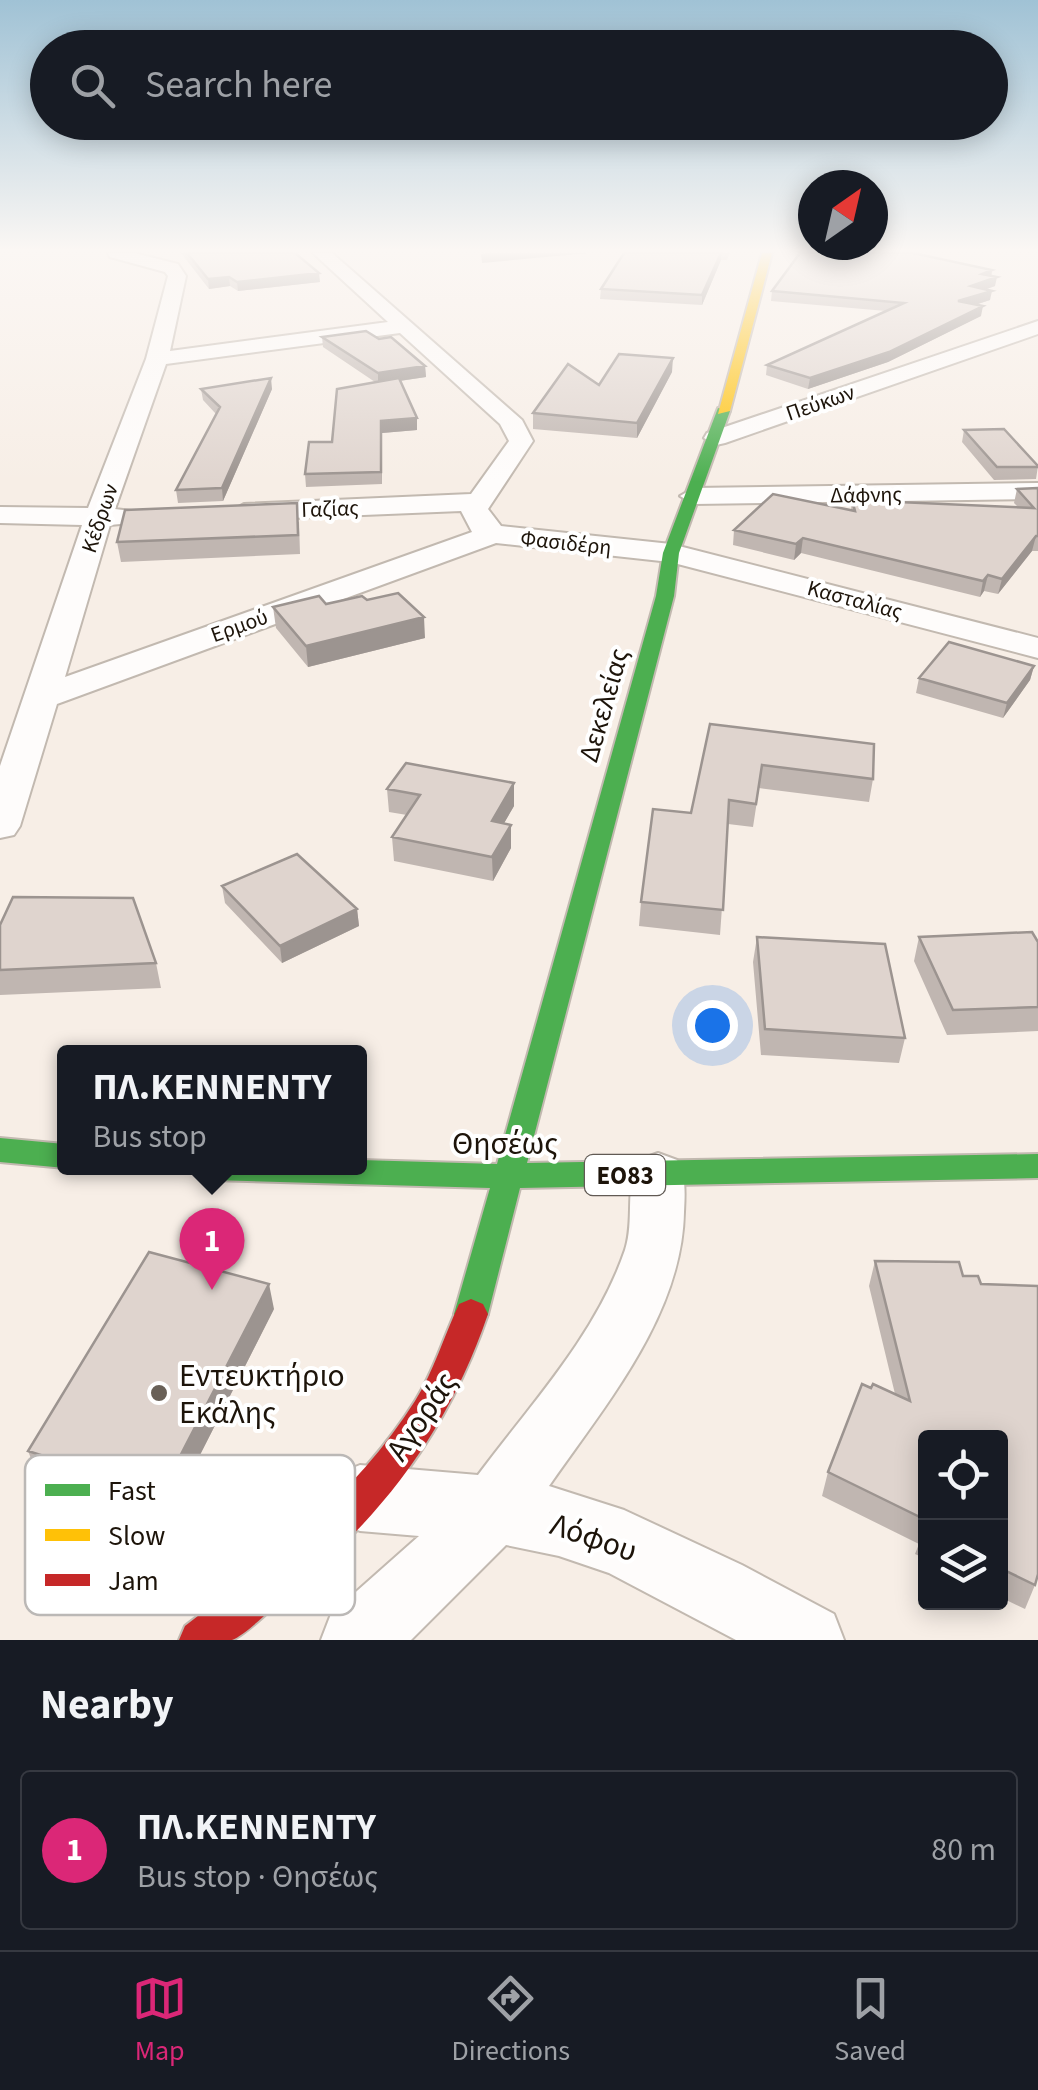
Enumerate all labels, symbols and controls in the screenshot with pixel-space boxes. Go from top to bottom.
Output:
search box [30,30,1008,140]
icon: search [65,58,120,113]
text: Search here [145,58,332,112]
north arrow [798,170,888,260]
street label: Πεύκων [782,376,859,430]
street label: Δάφνης [830,478,902,512]
street label: Κέδρων [73,479,127,557]
street label: Γαζίας [301,492,359,526]
street label: Φασιδέρη [519,522,613,564]
street label: Κασταλίας [804,572,906,628]
street label: Ερμού [206,601,272,651]
street label: Δεκελείας [569,644,639,767]
your location [687,1000,738,1051]
popup [57,1045,367,1175]
text: ΠΛ.ΚΕΝΝΕΝΤΥ [93,1060,331,1114]
text: Bus stop [93,1114,207,1160]
street label: Θησέως [452,1121,558,1167]
road number: ΕΟ83 [585,1155,665,1195]
pin: 1 [180,1208,244,1290]
place label: Εντευκτήριο Εκάλης [179,1353,345,1436]
street label: Αγοράς [375,1363,469,1470]
marker: Εντευκτήριο Εκάλης [148,1382,170,1404]
map controls [918,1430,1008,1610]
button: locate [918,1430,1008,1520]
legend [25,1455,355,1615]
text: Fast [108,1471,156,1511]
street label: Λόφου [544,1502,643,1574]
text: Slow [108,1516,165,1556]
button: layers [918,1520,1008,1610]
text: Jam [108,1561,159,1601]
text: Nearby [40,1675,174,1735]
text: ΠΛ.ΚΕΝΝΕΝΤΥ [137,1800,376,1854]
text: 1 [66,1827,83,1873]
text: 80 m [931,1827,996,1873]
text: Bus stop · Θησέως [137,1854,378,1900]
tab: Map [132,1971,187,2071]
tab: Directions [452,1971,570,2071]
tab: Saved [834,1971,906,2071]

